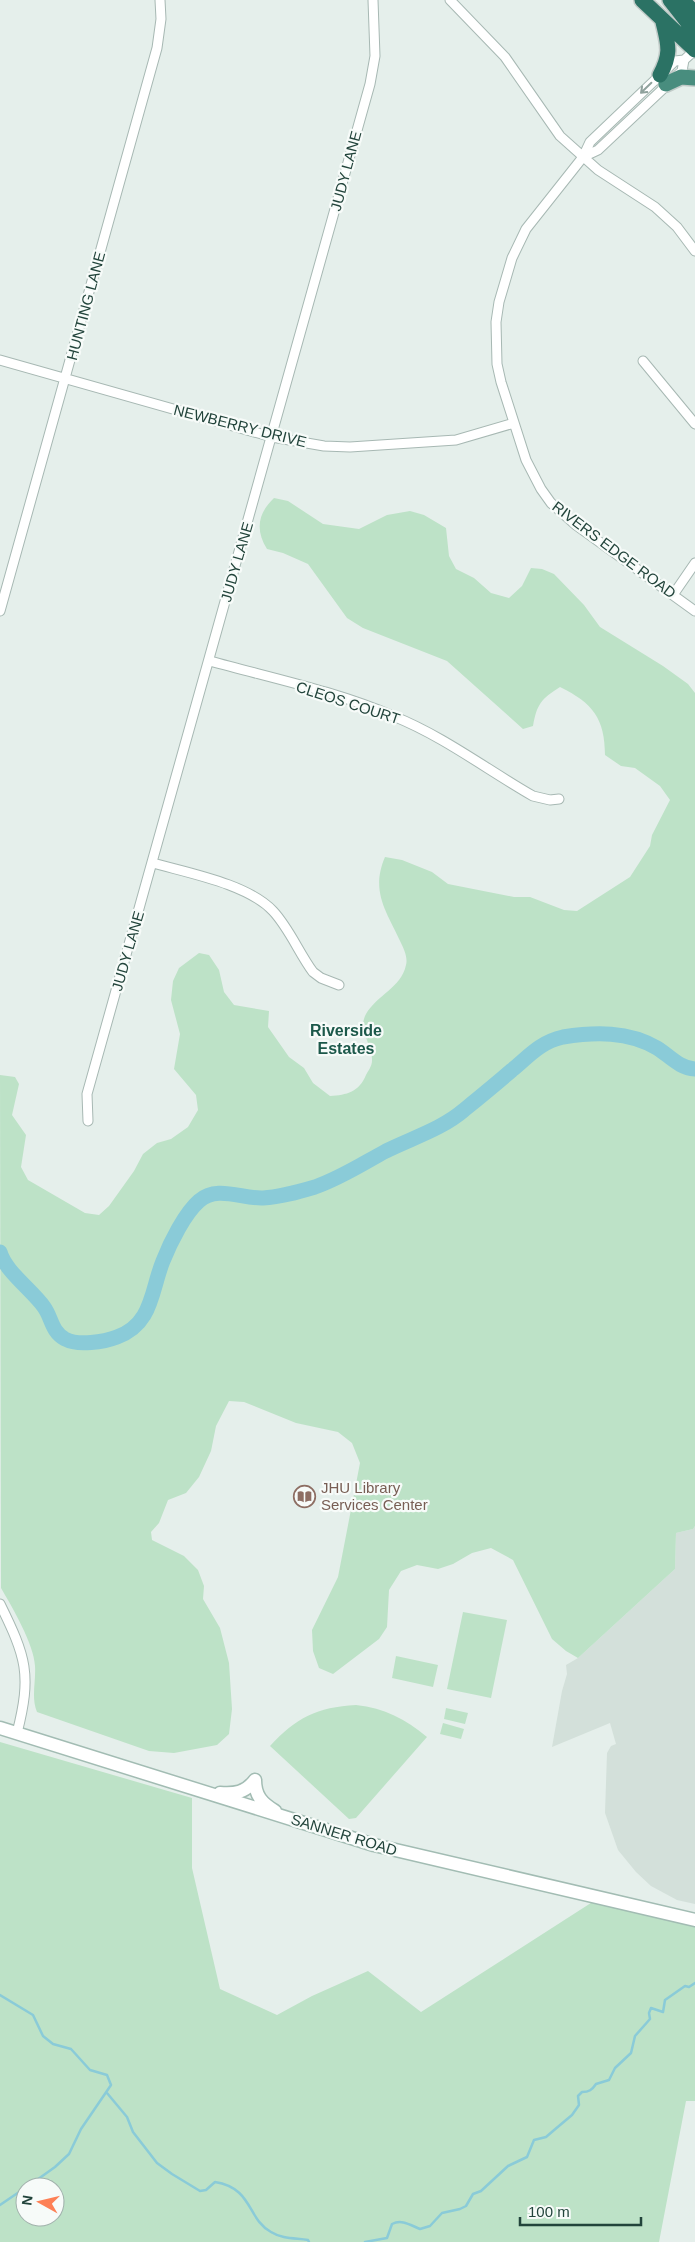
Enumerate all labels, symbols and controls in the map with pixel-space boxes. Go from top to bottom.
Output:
one-way arrow [640,82,653,94]
street label: JUDY LANE [327,129,364,213]
street label: HUNTING LANE [63,250,108,362]
street label: NEWBERRY DRIVE [172,401,308,450]
street label: RIVERS EDGE ROAD [549,498,679,602]
street label: JUDY LANE [217,520,256,604]
street label: CLEOS COURT [294,678,402,727]
street label: JUDY LANE [108,909,147,993]
district label: Riverside Estates [310,1022,382,1057]
place label: JHU Library Services Center [321,1479,428,1513]
library icon: JHU Library Services Center [293,1485,317,1509]
street label: SANNER ROAD [289,1810,399,1859]
north arrow [15,2177,65,2227]
text: N [18,2194,36,2206]
scale bar [520,2194,641,2226]
text: 100 m [528,2203,570,2220]

